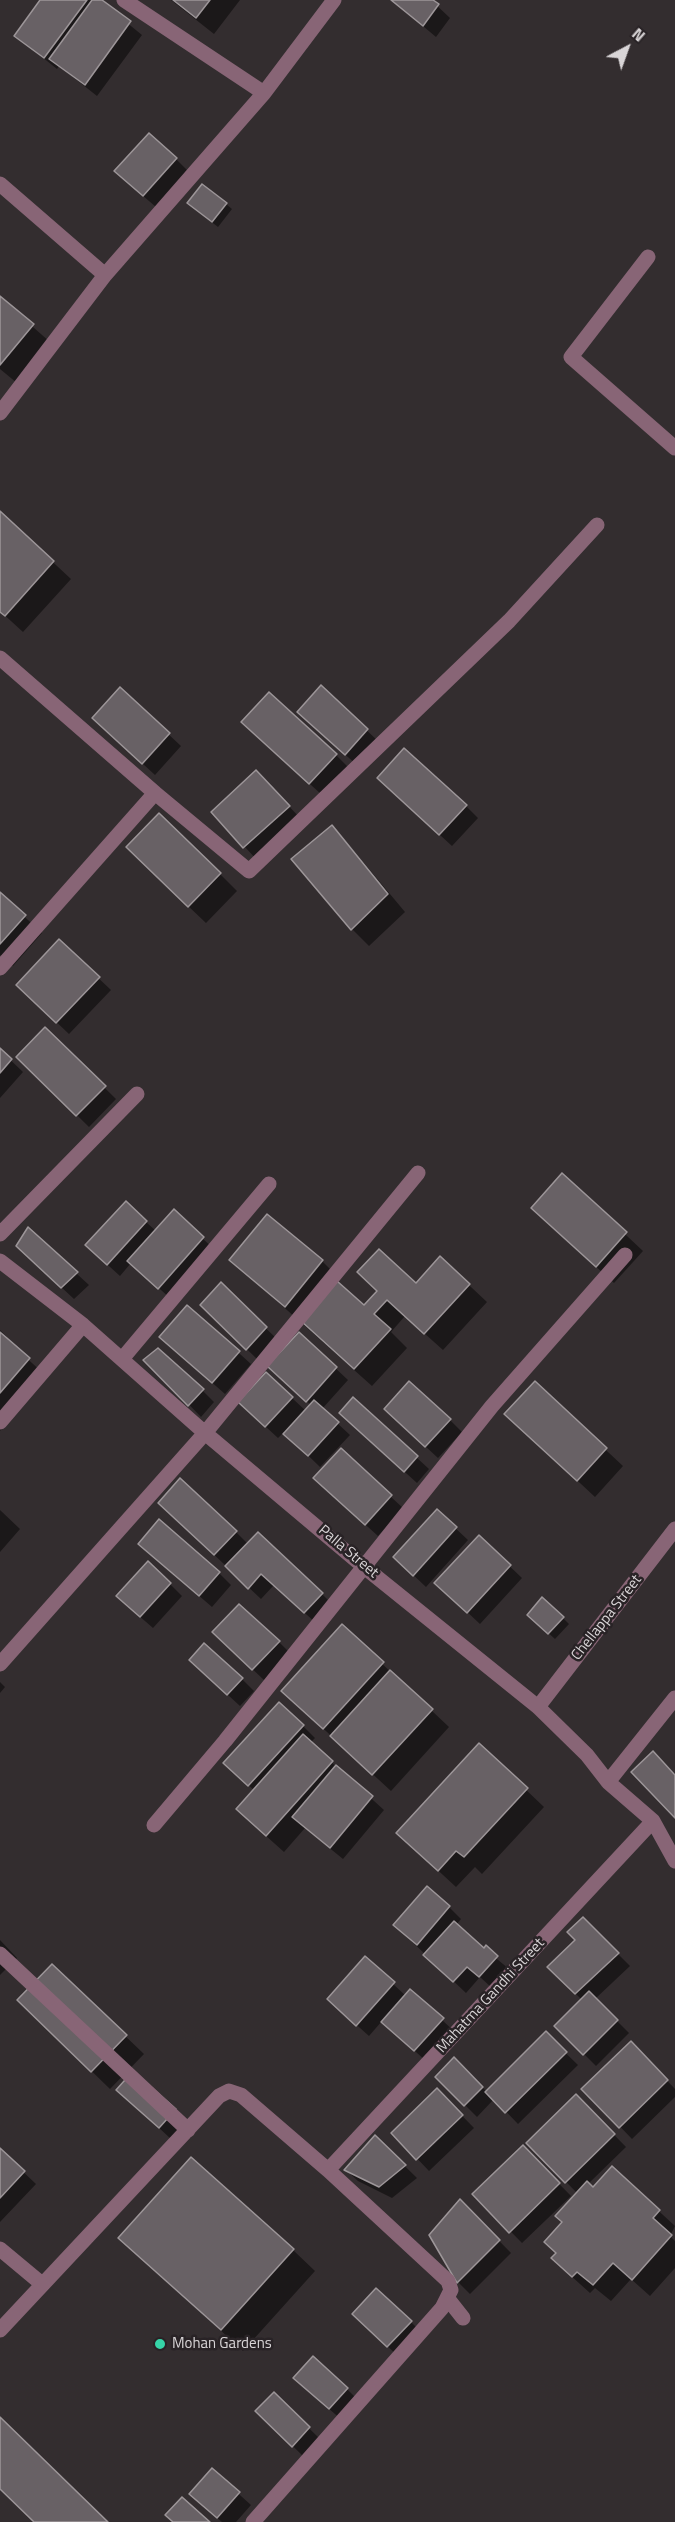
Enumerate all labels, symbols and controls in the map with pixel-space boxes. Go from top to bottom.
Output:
north arrow [597,18,657,78]
text: N [627,22,651,47]
street label: Palla Street [314,1522,382,1582]
street label: Chellappa Street [568,1572,646,1664]
street label: Mahatma Gandhi Street [433,1935,549,2057]
place label: Mohan Gardens [172,2335,272,2353]
marker: Mohan Gardens [153,2337,167,2351]

